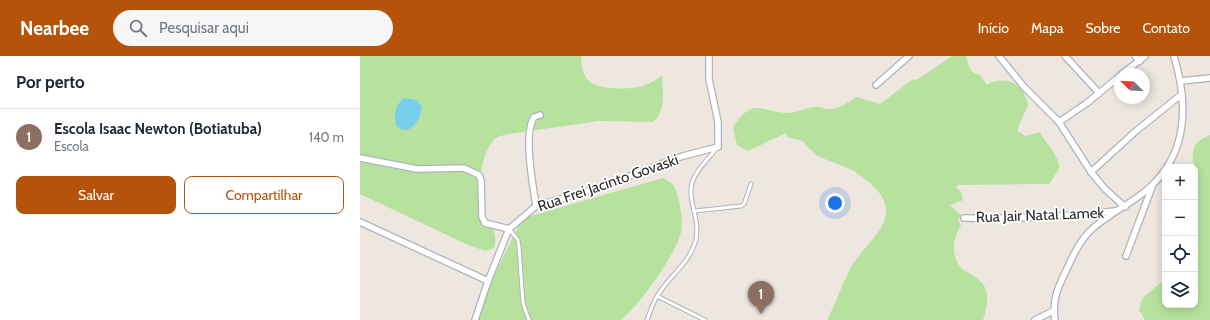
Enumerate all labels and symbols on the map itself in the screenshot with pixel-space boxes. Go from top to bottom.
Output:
north arrow [1114,68,1150,104]
street label: Rua Frei Jacinto Govaski [535,150,681,216]
your location [825,193,845,213]
street label: Rua Jair Natal Lamek [976,204,1105,226]
pin: 1 [748,281,774,314]

